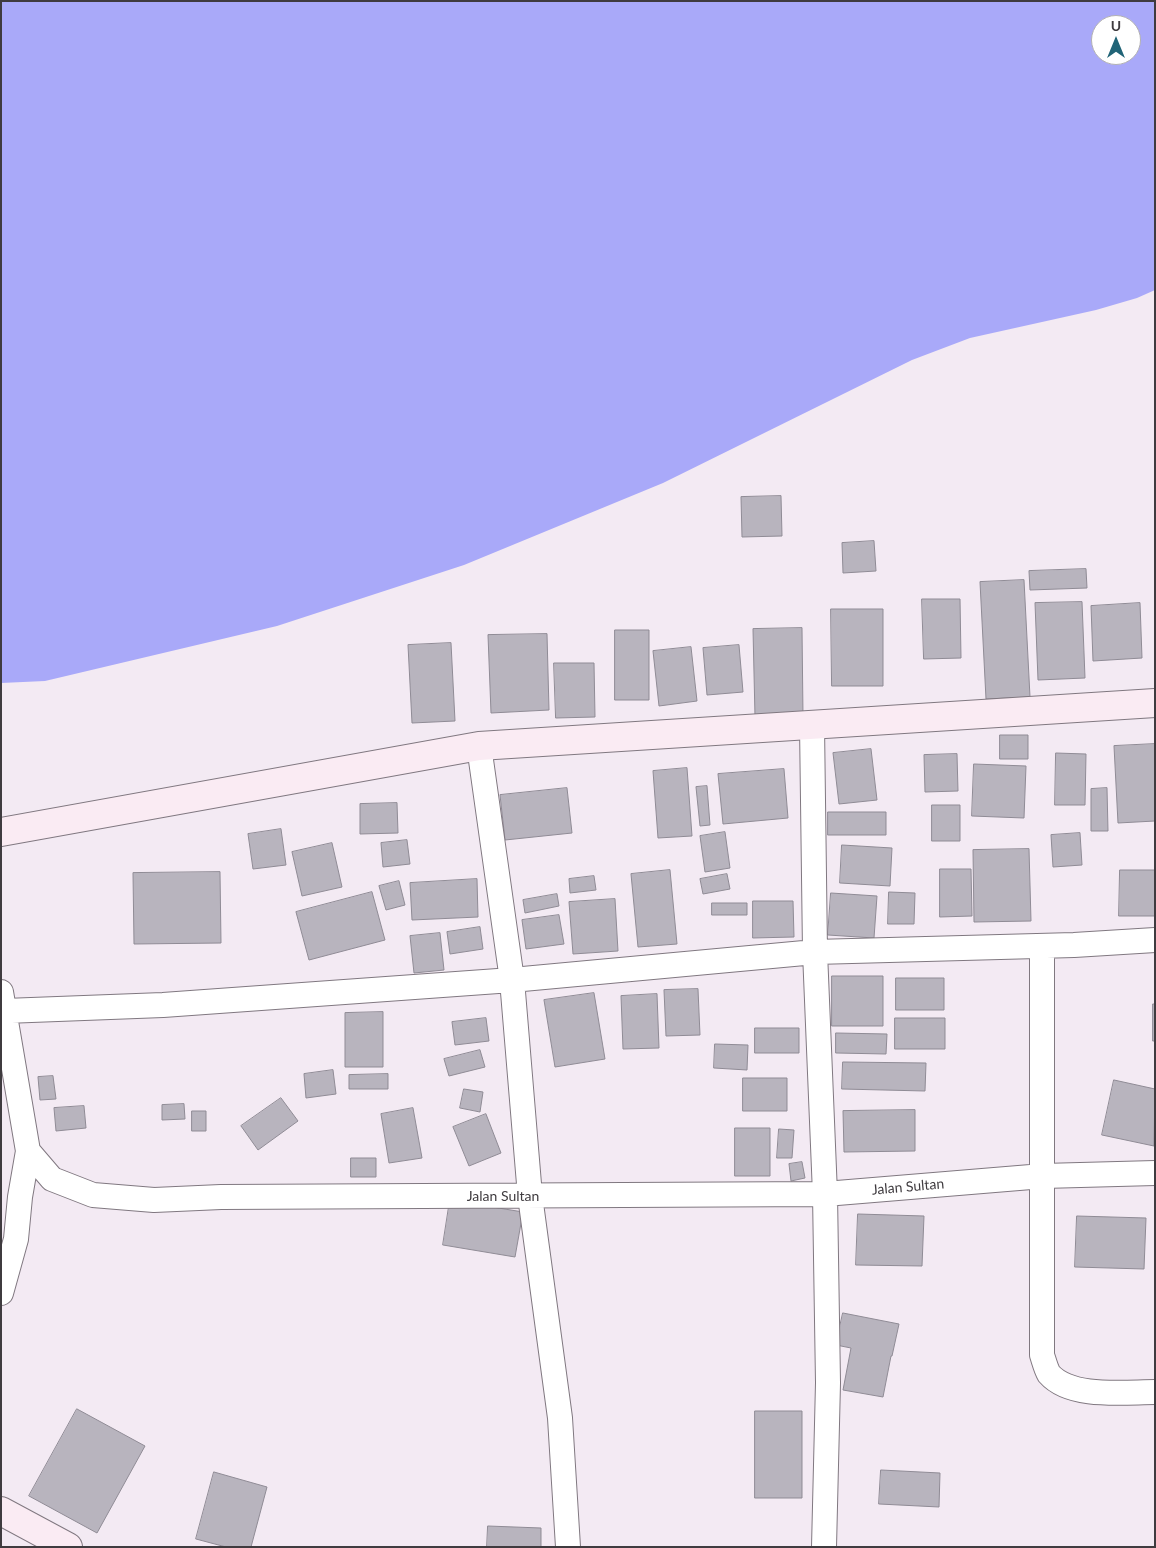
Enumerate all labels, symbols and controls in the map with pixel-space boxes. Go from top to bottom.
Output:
north arrow [1091,15,1141,65]
text: U [1111,17,1121,34]
street label: Jalan Sultan [871,1175,945,1199]
street label: Jalan Sultan [467,1188,539,1204]

